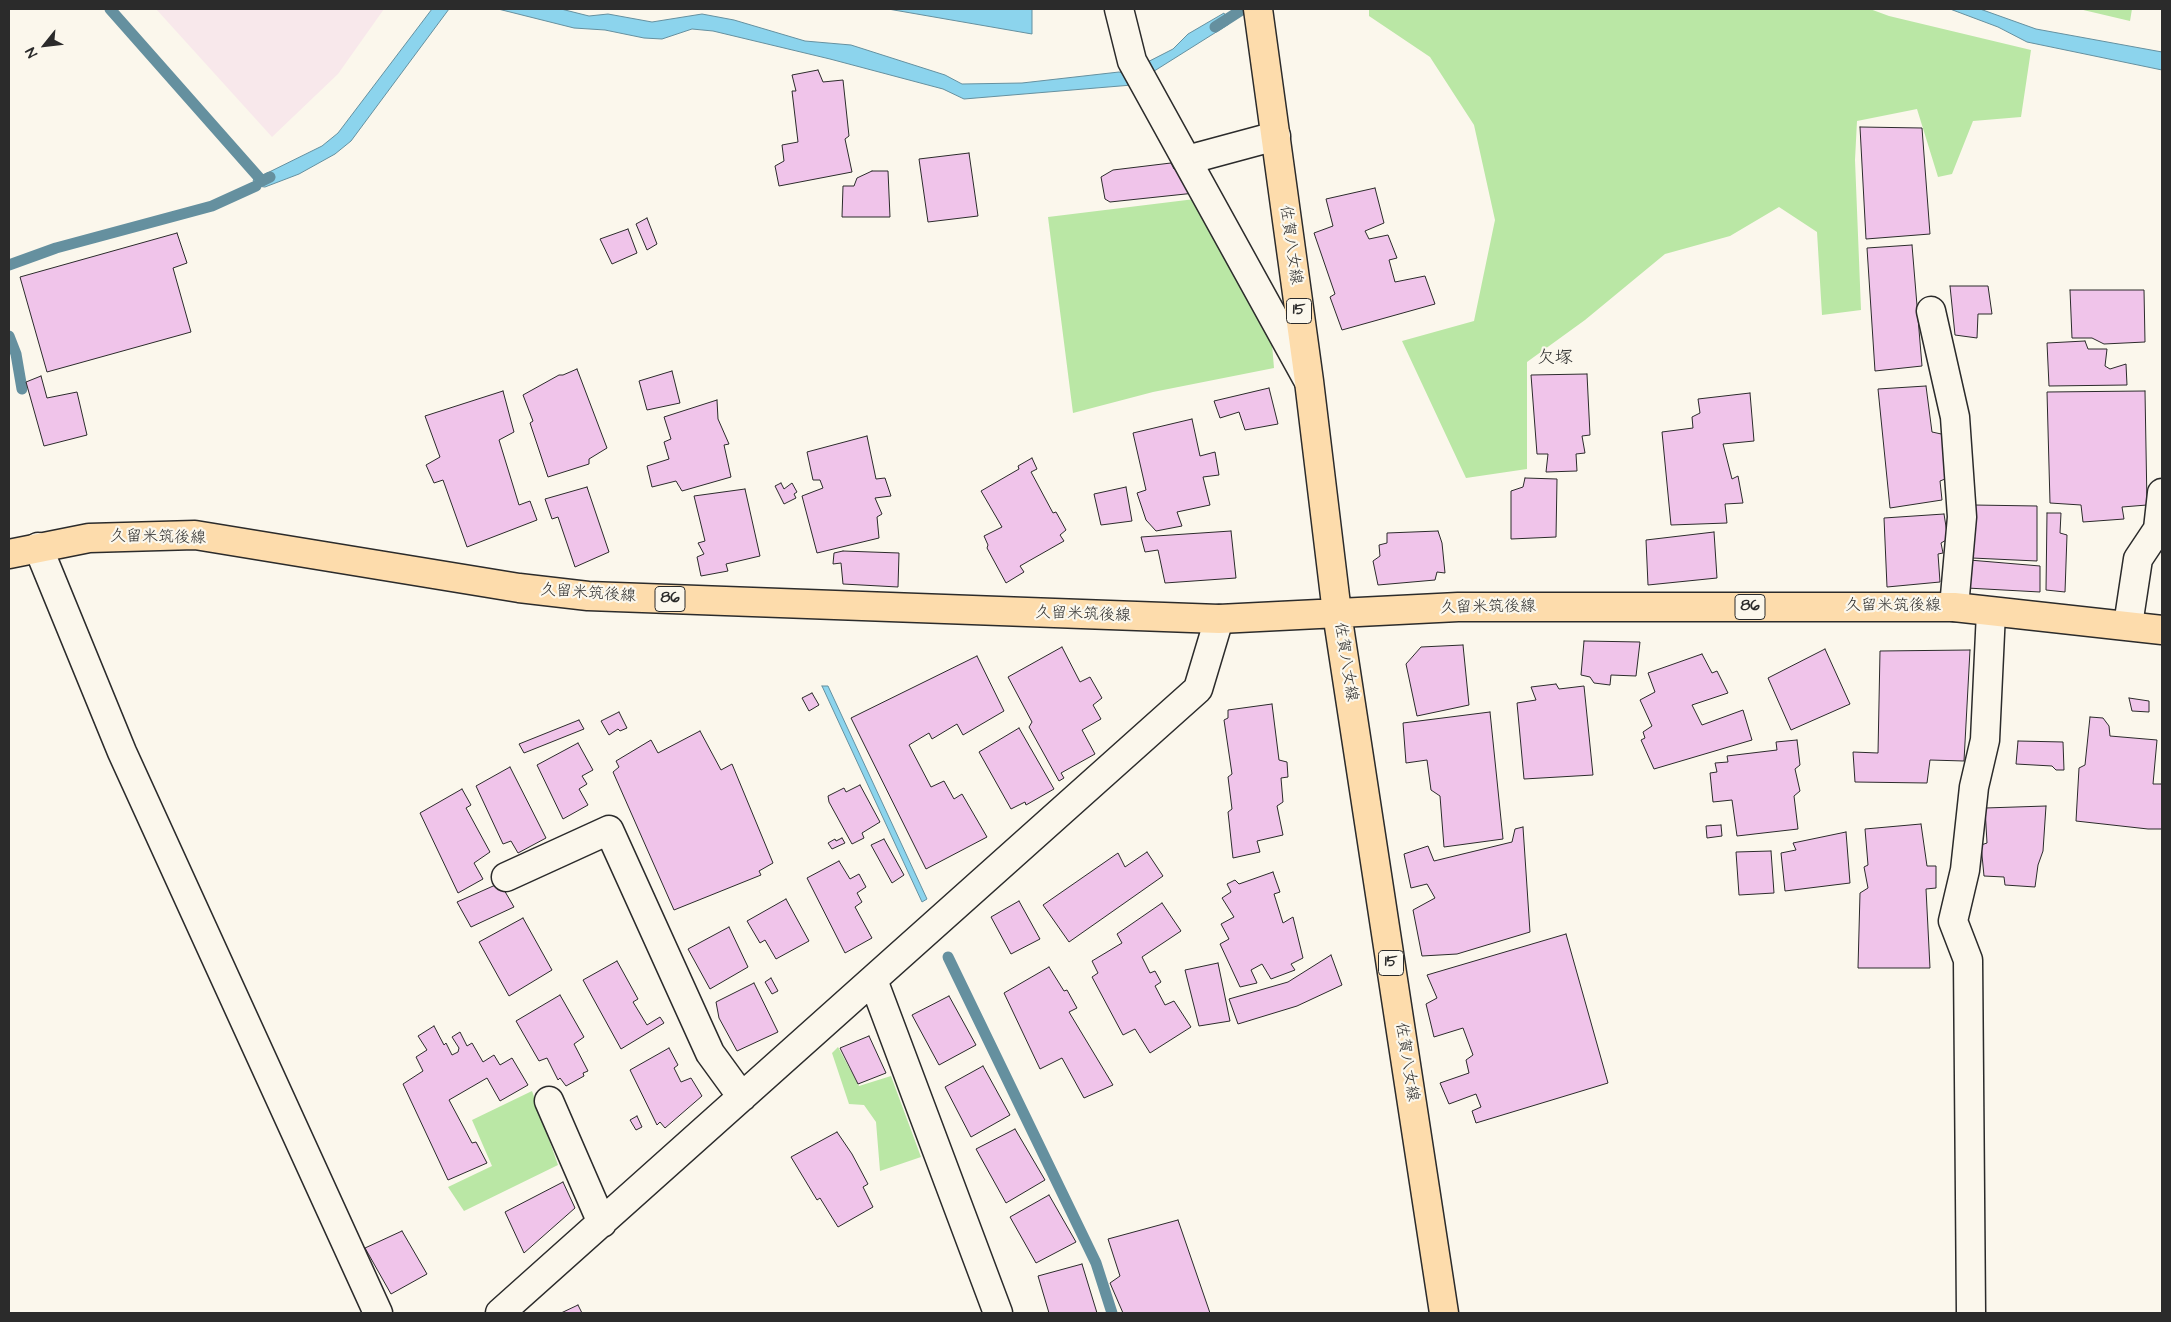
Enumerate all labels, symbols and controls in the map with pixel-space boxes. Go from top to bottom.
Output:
north arrow [20,20,70,70]
text: N [21,44,43,61]
street label: 佐賀八女線 [1275,204,1305,286]
road number: 15 [1286,298,1312,324]
district label: 欠塚 [1537,348,1573,370]
street label: 久留米筑後線 [110,528,206,548]
street label: 久留米筑後線 [539,581,637,607]
road number: 86 [655,586,685,612]
road number: 86 [1735,594,1765,620]
street label: 久留米筑後線 [1845,597,1941,617]
street label: 久留米筑後線 [1440,598,1536,618]
street label: 久留米筑後線 [1035,604,1131,626]
street label: 佐賀八女線 [1329,621,1361,703]
road number: 15 [1378,950,1404,976]
street label: 佐賀八女線 [1390,1021,1422,1103]

